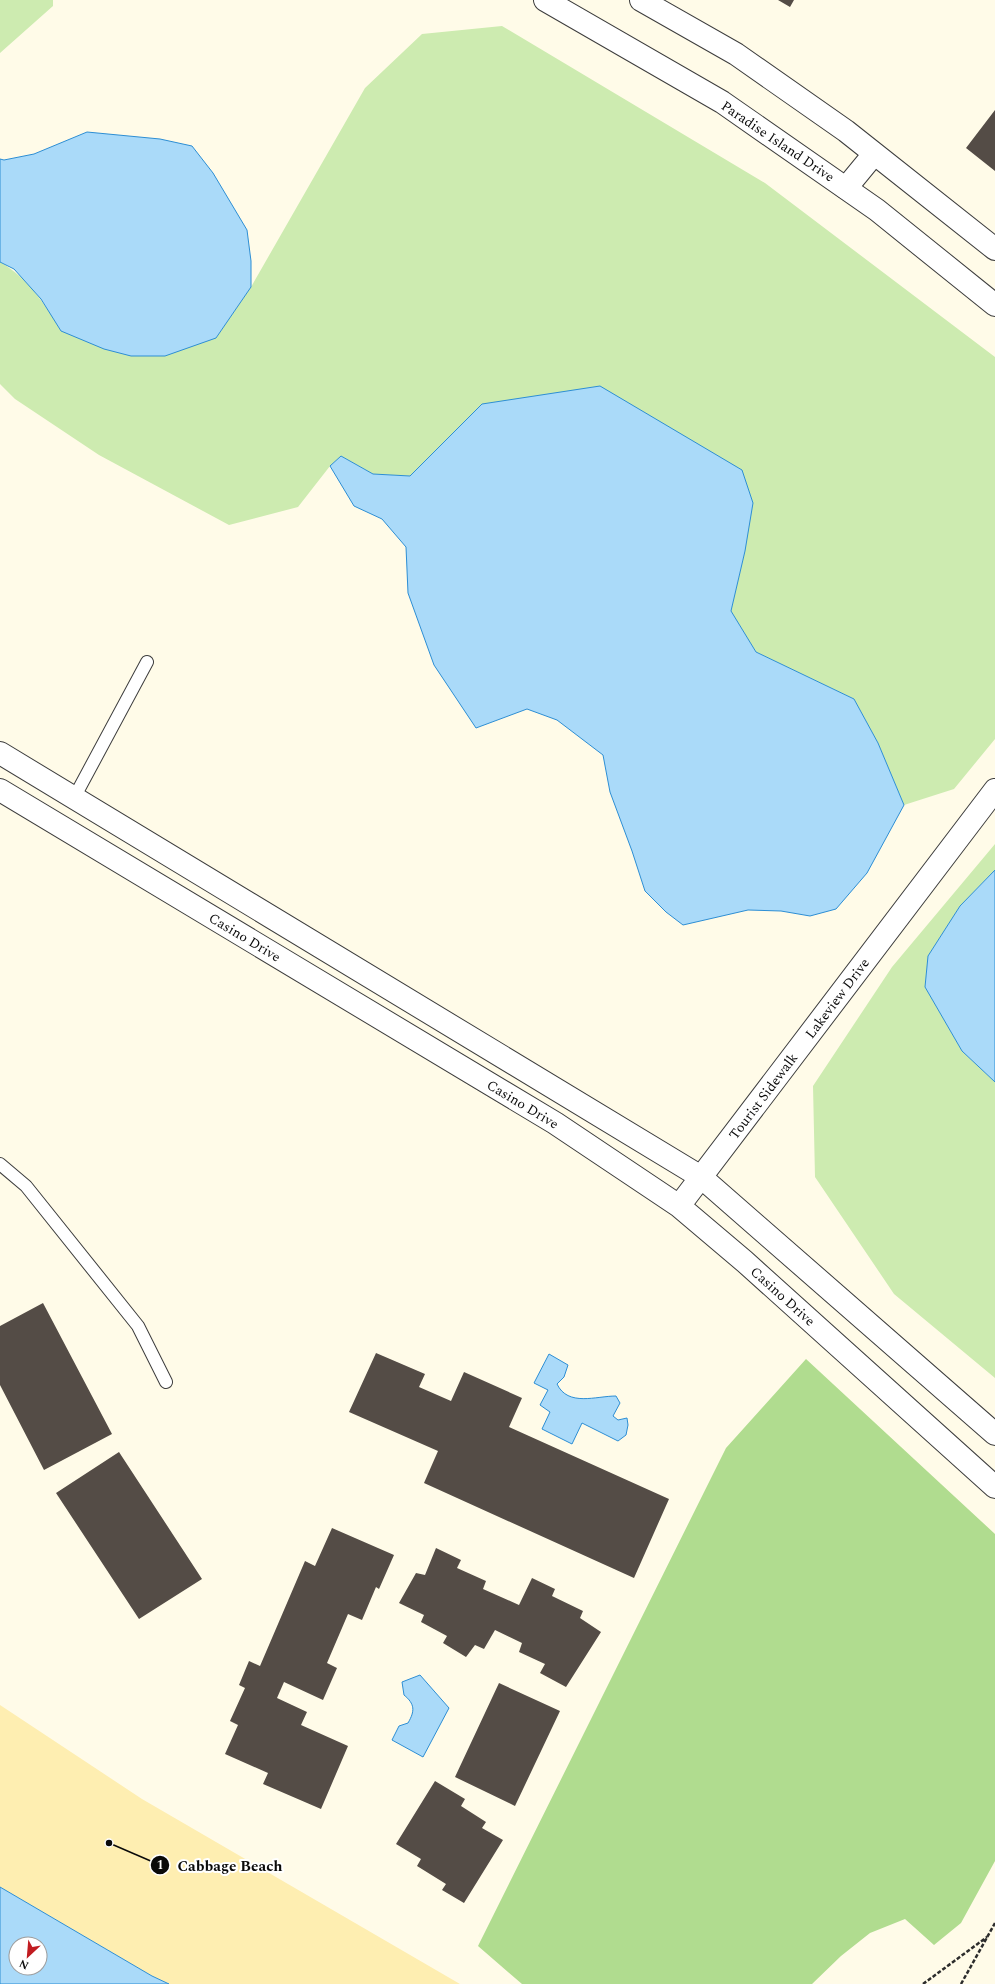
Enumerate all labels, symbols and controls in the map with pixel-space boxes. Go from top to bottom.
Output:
street label: Paradise Island Drive [717,96,839,187]
street label: Casino Drive [205,908,285,967]
street label: Lakeview Drive [800,953,875,1043]
street label: Tourist Sidewalk [724,1048,803,1144]
street label: Casino Drive [483,1075,563,1134]
street label: Casino Drive [746,1261,820,1331]
callout: Cabbage Beach [150,1852,291,1879]
text: Cabbage Beach [177,1855,283,1878]
text: 1 [157,1856,163,1875]
north arrow [8,1936,48,1976]
text: N [16,1955,32,1974]

